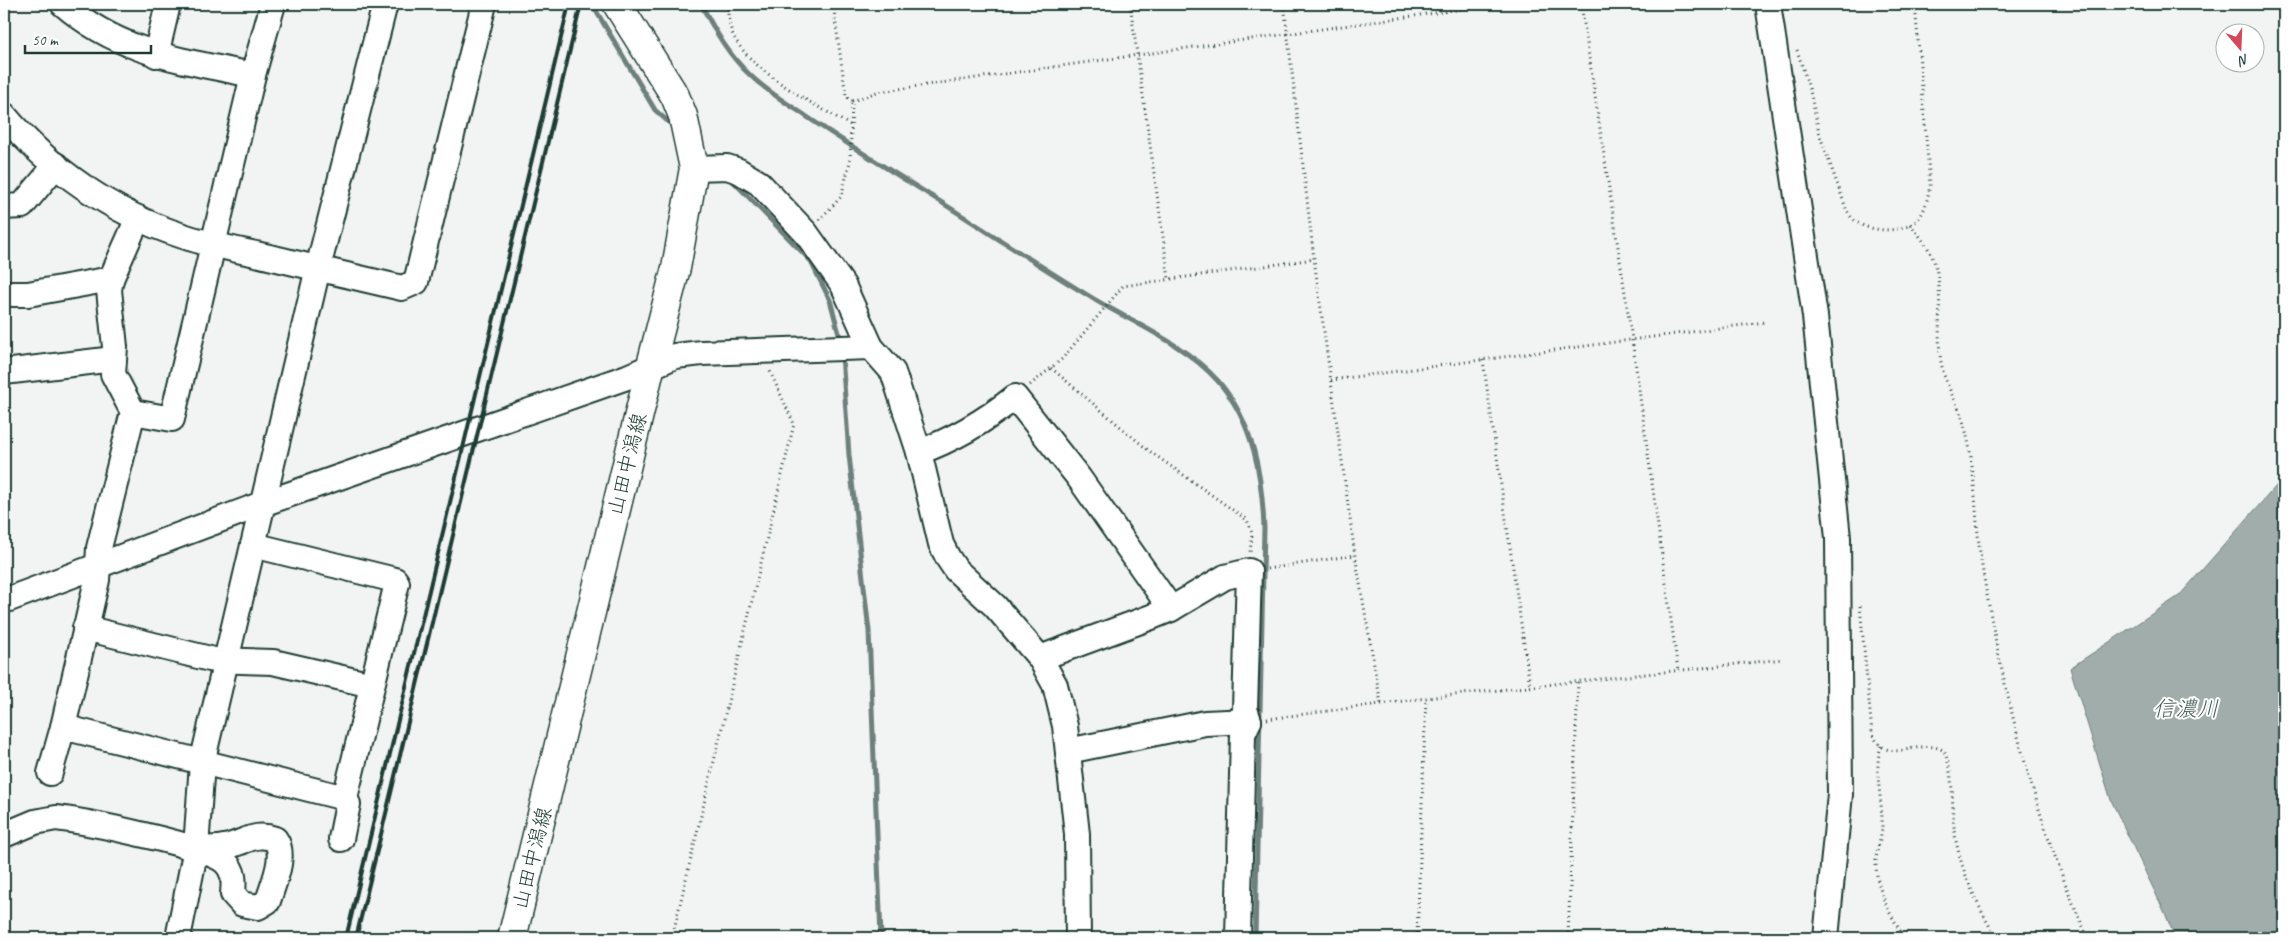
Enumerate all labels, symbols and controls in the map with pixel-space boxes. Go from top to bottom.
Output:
scale bar [25,22,151,54]
north arrow [2216,22,2266,72]
text: 50 m [32,31,59,50]
text: N [2235,50,2251,70]
street label: 山田中潟線 [602,410,652,518]
water label: 信濃川 [2153,695,2219,723]
street label: 山田中潟線 [507,804,557,912]

